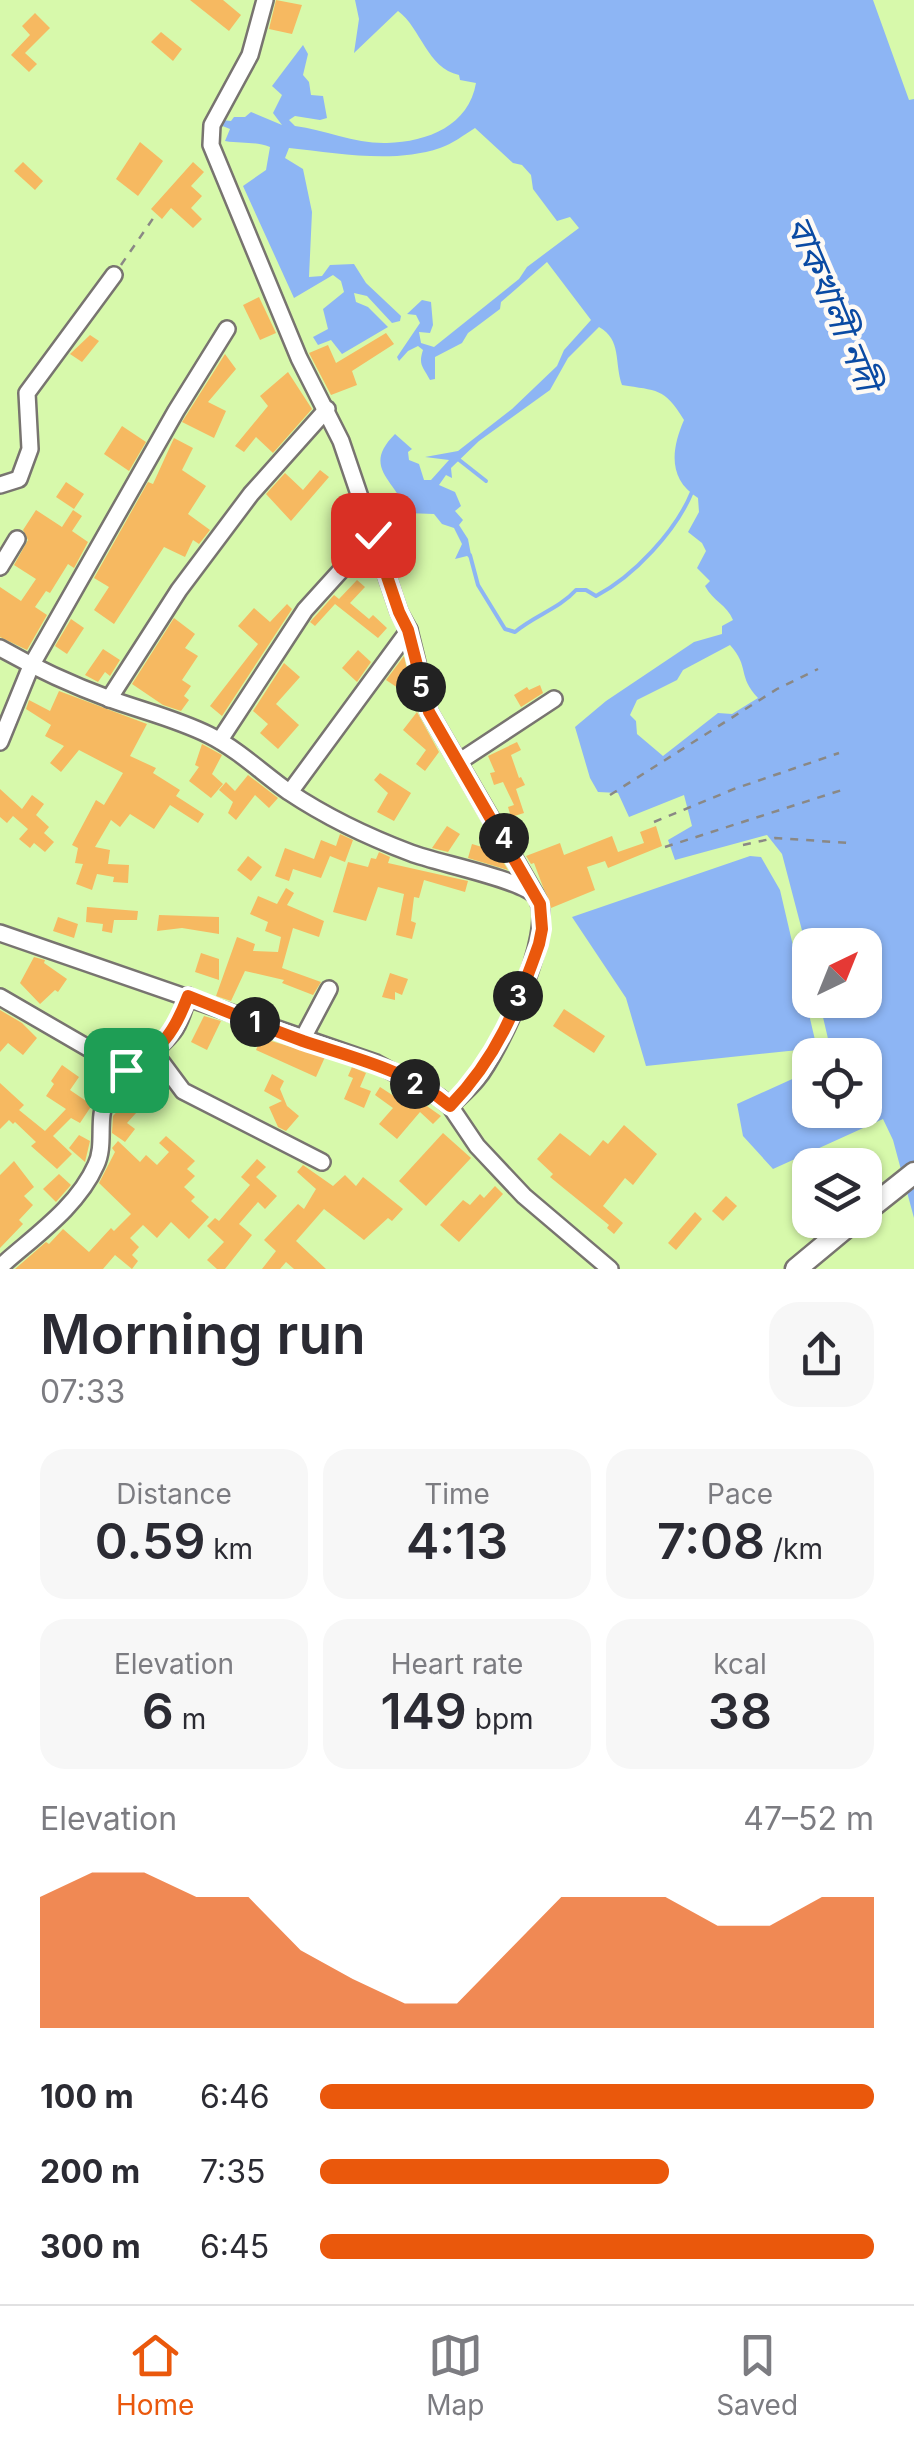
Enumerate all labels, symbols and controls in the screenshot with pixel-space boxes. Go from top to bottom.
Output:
water label: বাকখালী নদী [778,209,892,403]
pin [331,493,416,578]
icon: check [346,508,401,563]
pin: 5 [396,662,446,712]
text: 5 [412,670,430,704]
pin: 4 [479,813,529,863]
text: 4 [495,821,513,855]
north arrow [792,928,882,1018]
map controls [792,928,882,1238]
pin: 3 [493,971,543,1021]
text: 3 [509,979,527,1013]
pin: 1 [230,997,280,1047]
text: 1 [249,1005,261,1039]
pin [84,1028,169,1113]
button: locate [792,1038,882,1128]
icon: arrive [99,1043,154,1098]
pin: 2 [390,1059,440,1109]
text: 2 [406,1067,424,1101]
button: layers [792,1148,882,1238]
text: Morning run [40,1301,366,1367]
button: share [769,1302,874,1407]
text: 07:33 [40,1372,125,1411]
text: Distance [116,1477,232,1511]
text: Time [424,1477,490,1511]
text: Pace [707,1477,773,1511]
text: 0.59 [95,1511,205,1571]
text: 4:13 [406,1511,508,1571]
text: 7:08 [657,1511,765,1571]
text: km [205,1532,253,1566]
text: /km [765,1532,823,1566]
text: Elevation [114,1647,234,1681]
text: Heart rate [391,1647,523,1681]
text: kcal [713,1647,767,1681]
text: 6 [142,1681,174,1741]
text: 149 [380,1681,467,1741]
text: 38 [708,1681,772,1741]
text: m [174,1702,206,1736]
text: bpm [467,1702,534,1736]
text: Elevation [40,1799,177,1838]
text: 47–52 m [743,1799,874,1838]
text: 100 m [40,2077,134,2116]
text: 6:46 [200,2077,270,2116]
text: 200 m [40,2152,140,2191]
text: 7:35 [200,2152,265,2191]
text: 300 m [40,2227,141,2266]
text: 6:45 [200,2227,269,2266]
tab: Home [116,2328,194,2422]
tab: Map [426,2328,484,2422]
tab: Saved [716,2328,798,2422]

